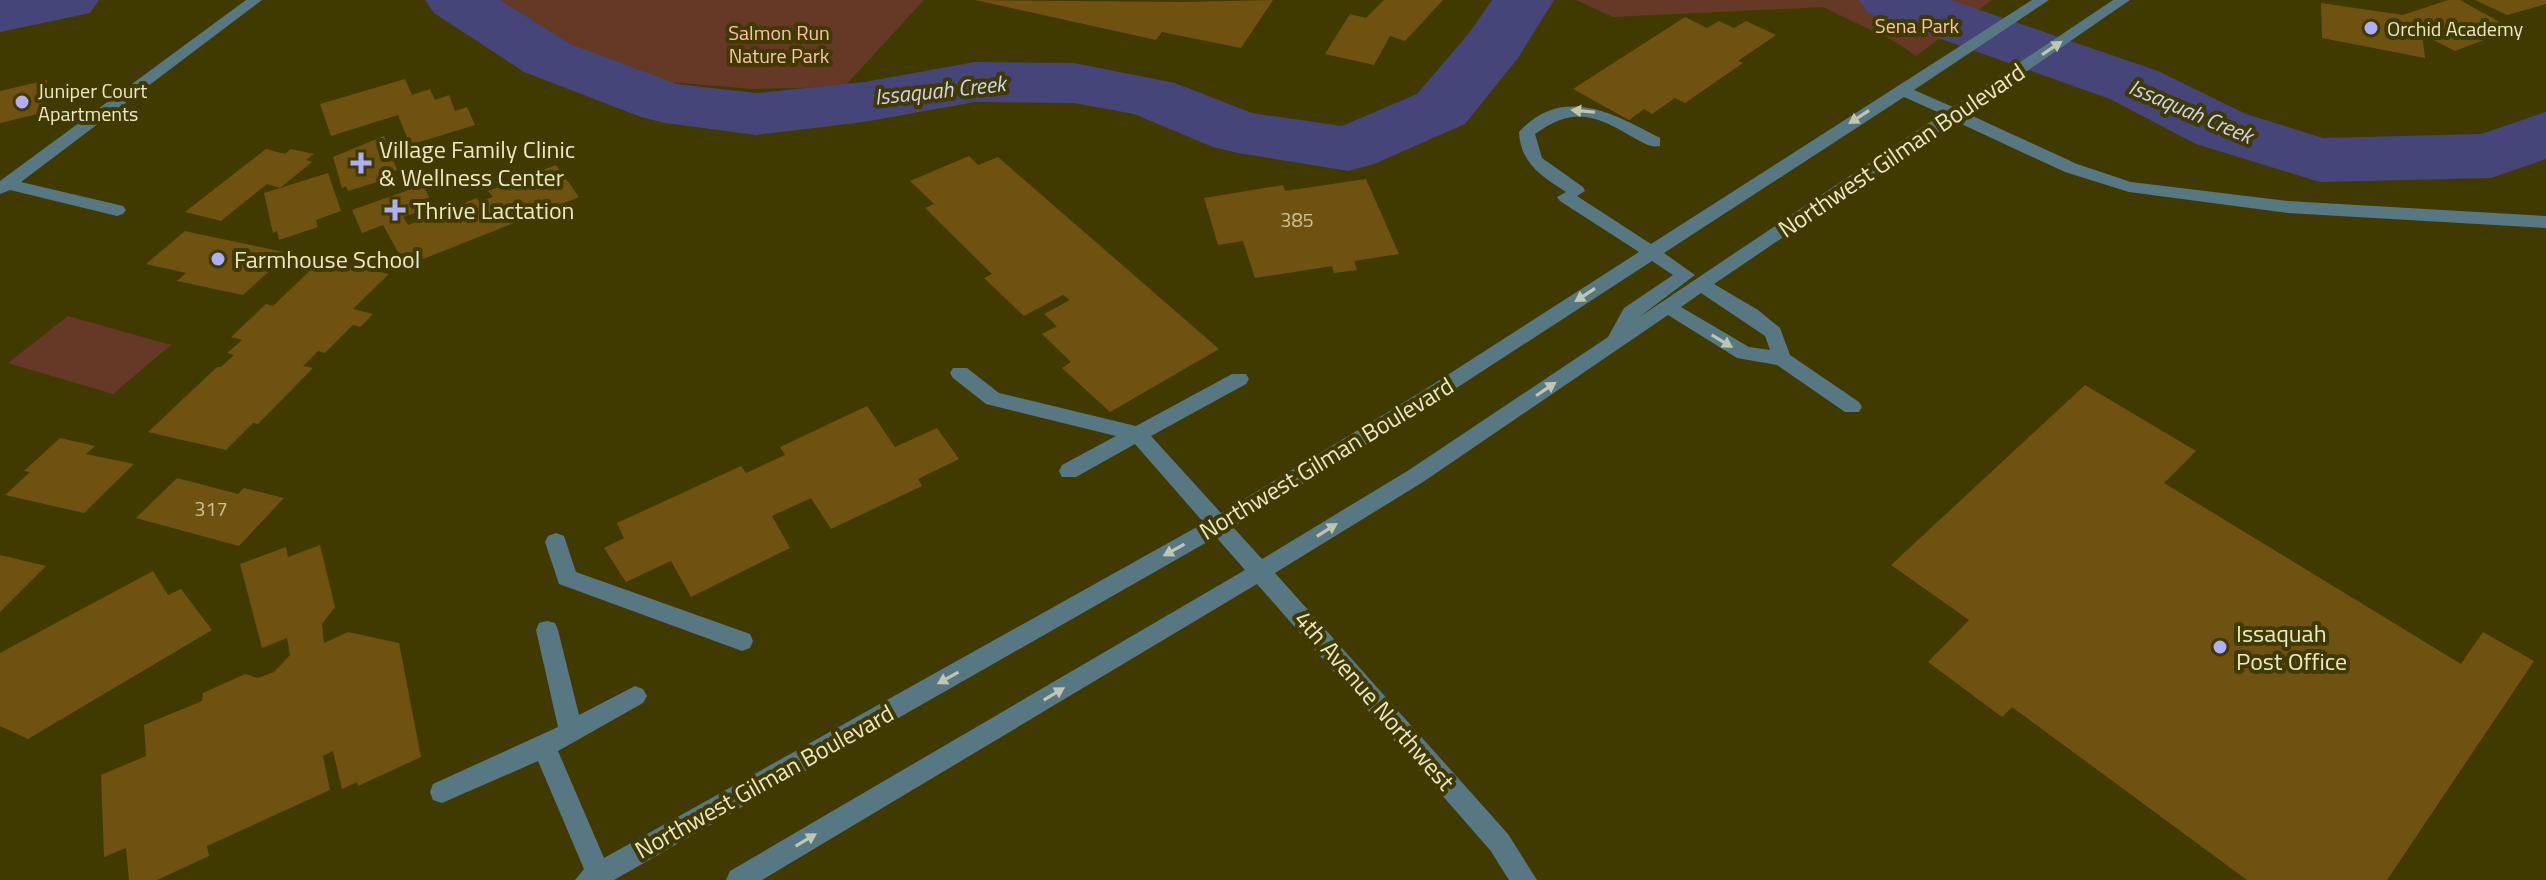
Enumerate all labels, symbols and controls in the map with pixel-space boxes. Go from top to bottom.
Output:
park label: Sena Park [1875,10,1960,41]
place label: Orchid Academy [2387,13,2524,44]
park label: Salmon Run Nature Park [728,17,830,71]
marker: Orchid Academy [2362,19,2380,37]
one-way arrow [2041,41,2062,56]
street label: Northwest Gilman Boulevard [1770,54,2032,246]
water label: Issaquah Creek [873,66,1009,114]
water label: Issaquah Creek [2124,70,2260,153]
place label: Juniper Court Apartments [38,75,147,129]
marker: Juniper Court Apartments [13,93,31,111]
one-way arrow [1571,104,1596,117]
one-way arrow [1849,110,1870,125]
place label: Village Family Clinic & Wellness Center [379,131,575,195]
marker: Village Family Clinic & Wellness Center [350,152,372,174]
place label: Thrive Lactation [413,192,574,228]
marker: Thrive Lactation [384,199,406,221]
house number: 385 [1280,204,1314,235]
place label: Farmhouse School [234,241,420,277]
marker: Farmhouse School [209,250,227,268]
one-way arrow [1575,288,1596,303]
one-way arrow [1711,333,1733,347]
street label: Northwest Gilman Boulevard [1192,368,1460,548]
one-way arrow [1535,382,1556,397]
house number: 317 [194,493,228,524]
one-way arrow [1316,524,1338,538]
one-way arrow [1163,543,1185,557]
street label: 4th Avenue Northwest [1286,602,1464,798]
place label: Issaquah Post Office [2236,615,2347,679]
marker: Issaquah Post Office [2211,638,2229,656]
one-way arrow [936,671,959,685]
one-way arrow [1043,687,1065,701]
street label: Northwest Gilman Boulevard [628,695,900,867]
one-way arrow [795,833,818,847]

